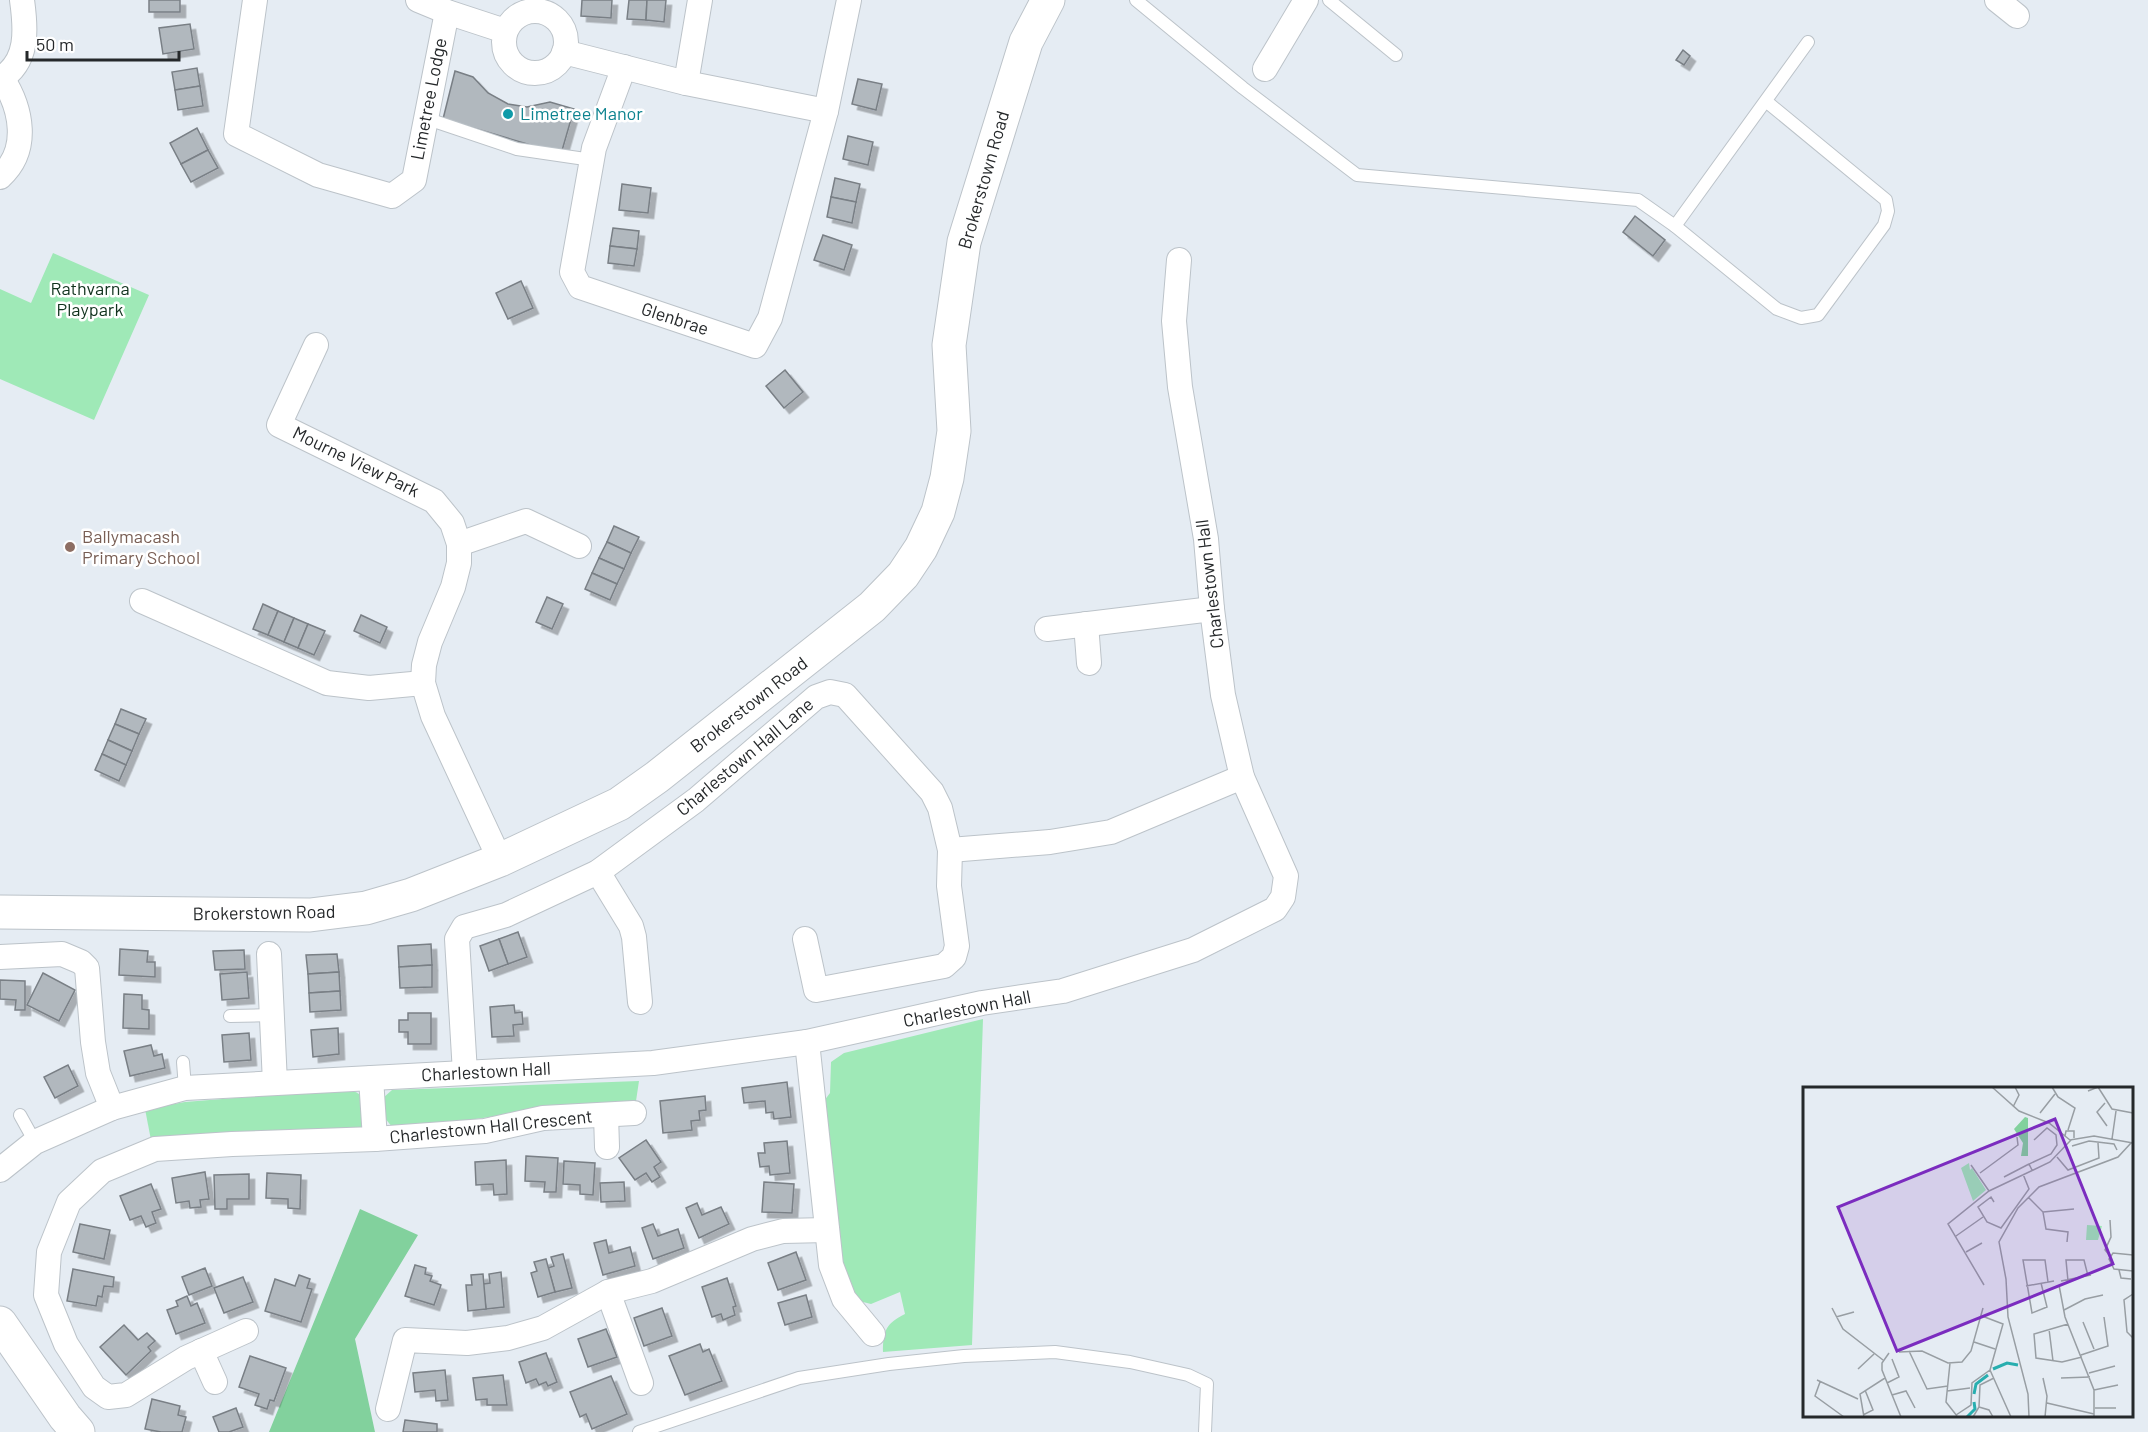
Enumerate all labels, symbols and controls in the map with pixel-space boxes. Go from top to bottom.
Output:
scale bar [27,24,178,62]
text: 50 m [36,33,74,55]
street label: Limetree Lodge [405,36,451,162]
place label: Limetree Manor [520,102,643,124]
marker: Limetree Manor [501,107,515,121]
street label: Brokerstown Road [953,108,1013,251]
park label: Rathvarna Playpark [50,277,130,320]
street label: Glenbrae [639,297,712,339]
street label: Mourne View Park [290,421,423,501]
street label: Charlestown Hall [1190,518,1228,650]
place label: Ballymacash Primary School [82,525,200,568]
marker: Ballymacash Primary School [63,540,77,554]
street label: Brokerstown Road [685,652,811,757]
street label: Charlestown Hall Lane [671,693,817,820]
street label: Brokerstown Road [192,900,336,924]
street label: Charlestown Hall [901,985,1033,1031]
street label: Charlestown Hall [421,1057,551,1085]
inset map [1803,1087,2133,1417]
street label: Charlestown Hall Crescent [388,1104,594,1148]

